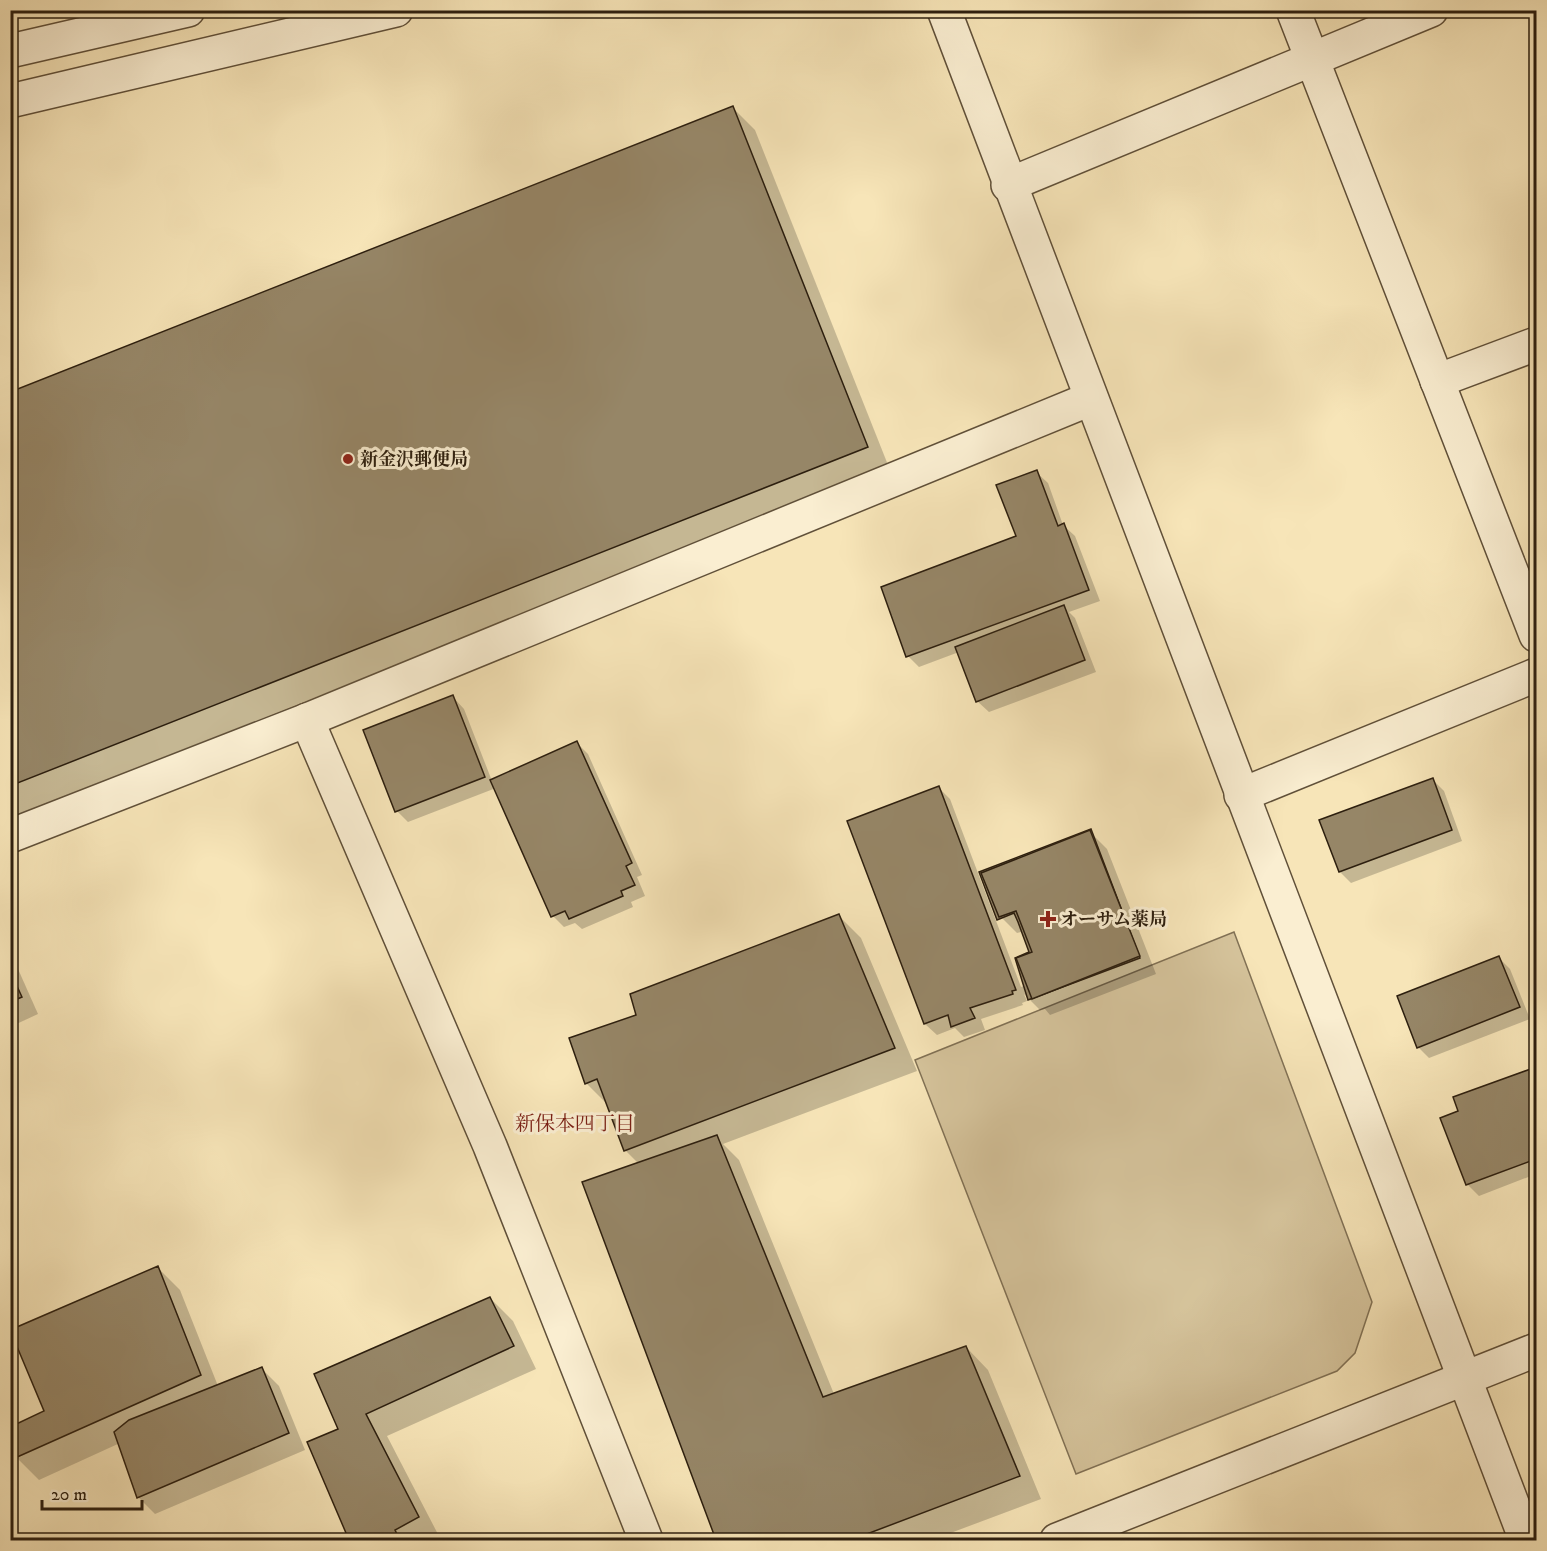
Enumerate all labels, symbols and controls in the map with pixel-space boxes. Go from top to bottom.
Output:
place label: 新金沢郵便局 [360,449,468,471]
marker: 新金沢郵便局 [341,452,355,466]
place label: オーサム薬局 [1060,909,1167,931]
marker: オーサム薬局 [1041,912,1055,926]
district label: 新保本四丁目 [515,1112,635,1137]
scale bar [42,1473,142,1511]
text: 20 m [51,1484,87,1506]

